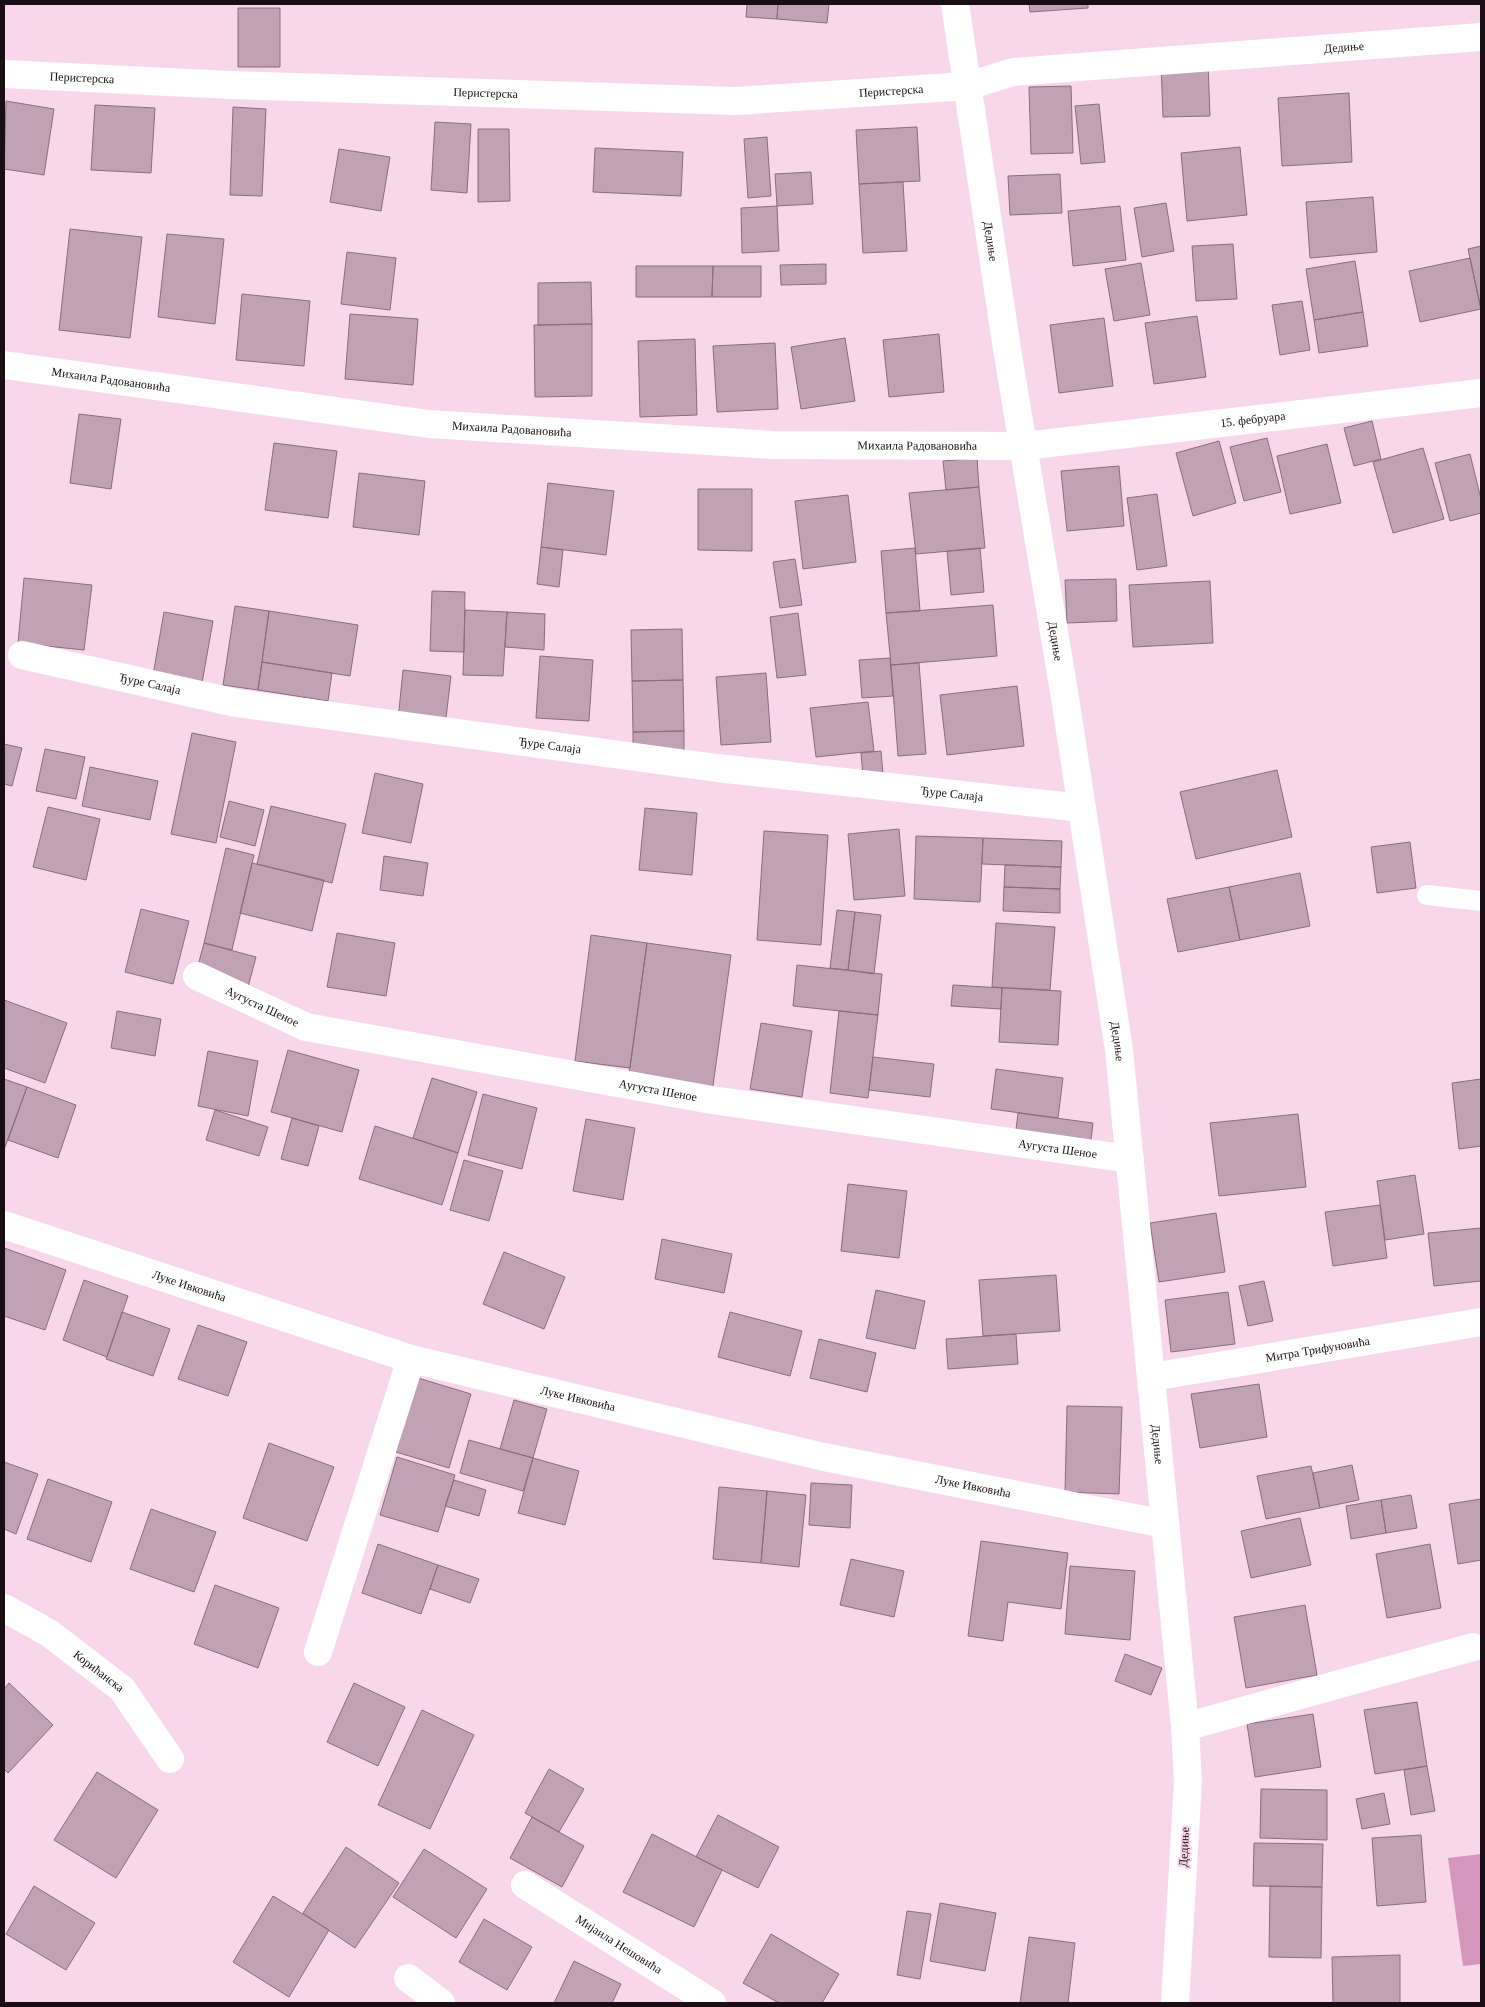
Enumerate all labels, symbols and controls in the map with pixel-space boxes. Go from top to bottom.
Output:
street label: Дедиње [1323,39,1364,56]
street label: Перистерска [49,69,115,86]
street label: Перистерска [858,82,925,100]
street label: Перистерска [453,85,519,101]
street label: Дедиње [981,220,1001,262]
street label: Михаила Радовановића [51,365,172,395]
street label: 15. фебруара [1219,409,1287,430]
street label: Михаила Радовановића [452,418,573,440]
street label: Михаила Радовановића [857,438,978,453]
street label: Дедиње [1045,620,1066,662]
street label: Ђуре Салаја [118,670,183,698]
street label: Ђуре Салаја [518,734,583,757]
street label: Ђуре Салаја [920,783,985,804]
street label: Аугуста Шеное [223,983,301,1030]
street label: Дедиње [1108,1020,1127,1062]
street label: Аугуста Шеное [618,1076,698,1104]
street label: Аугуста Шеное [1017,1136,1098,1161]
street label: Луке Ивковића [151,1267,228,1305]
street label: Митра Трифуновића [1265,1334,1372,1365]
street label: Луке Ивковића [539,1383,617,1414]
street label: Дедиње [1149,1424,1166,1465]
street label: Луке Ивковића [934,1472,1013,1501]
street label: Корићанска [71,1647,127,1695]
street label: Дедиње [1176,1827,1192,1867]
street label: Мијаила Нешовића [573,1912,665,1977]

